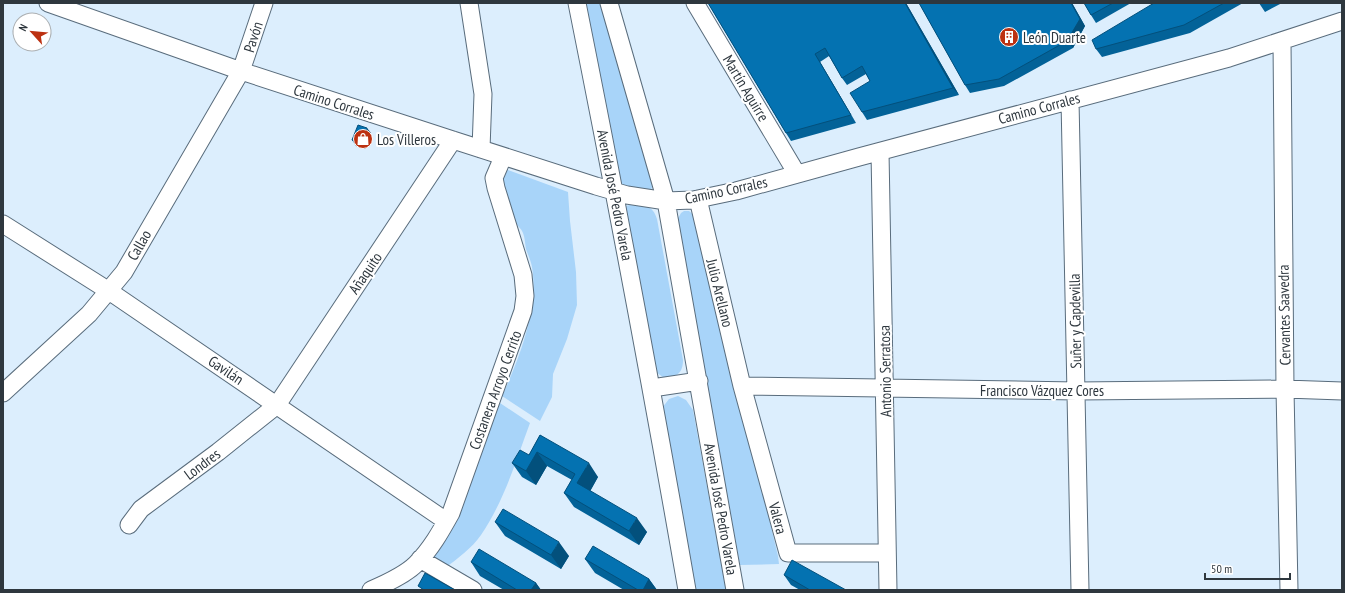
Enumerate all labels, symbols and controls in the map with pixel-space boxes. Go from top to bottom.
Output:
north arrow [12,12,52,52]
street label: Pavón [239,19,267,55]
text: N [16,22,31,33]
building icon: León Duarte [998,26,1020,48]
place label: León Duarte [1023,28,1086,47]
street label: Martín Aguirre [719,51,773,125]
street label: Camino Corrales [291,80,377,124]
street label: Camino Corrales [996,88,1082,128]
shop icon: Los Villeros [352,128,374,150]
street label: Avenida José Pedro Varela [593,128,637,262]
place label: Los Villeros [377,130,436,149]
street label: Camino Corrales [683,172,769,208]
street label: Callao [123,226,155,264]
street label: Añaquito [344,248,386,298]
street label: Julio Arellano [702,256,738,329]
street label: Cervantes Saavedra [1274,265,1294,365]
street label: Suñer y Capdevilla [1065,273,1085,369]
street label: Antonio Serratosa [875,325,895,417]
street label: Costanera Arroyo Cerrito [465,328,525,452]
street label: Gavilán [205,351,247,389]
street label: Francisco Vázquez Cores [980,381,1104,400]
street label: Avenida José Pedro Varela [700,442,742,576]
street label: Londres [180,444,224,484]
street label: Valera [764,499,791,536]
scale bar [1205,555,1290,581]
text: 50 m [1211,561,1232,576]

